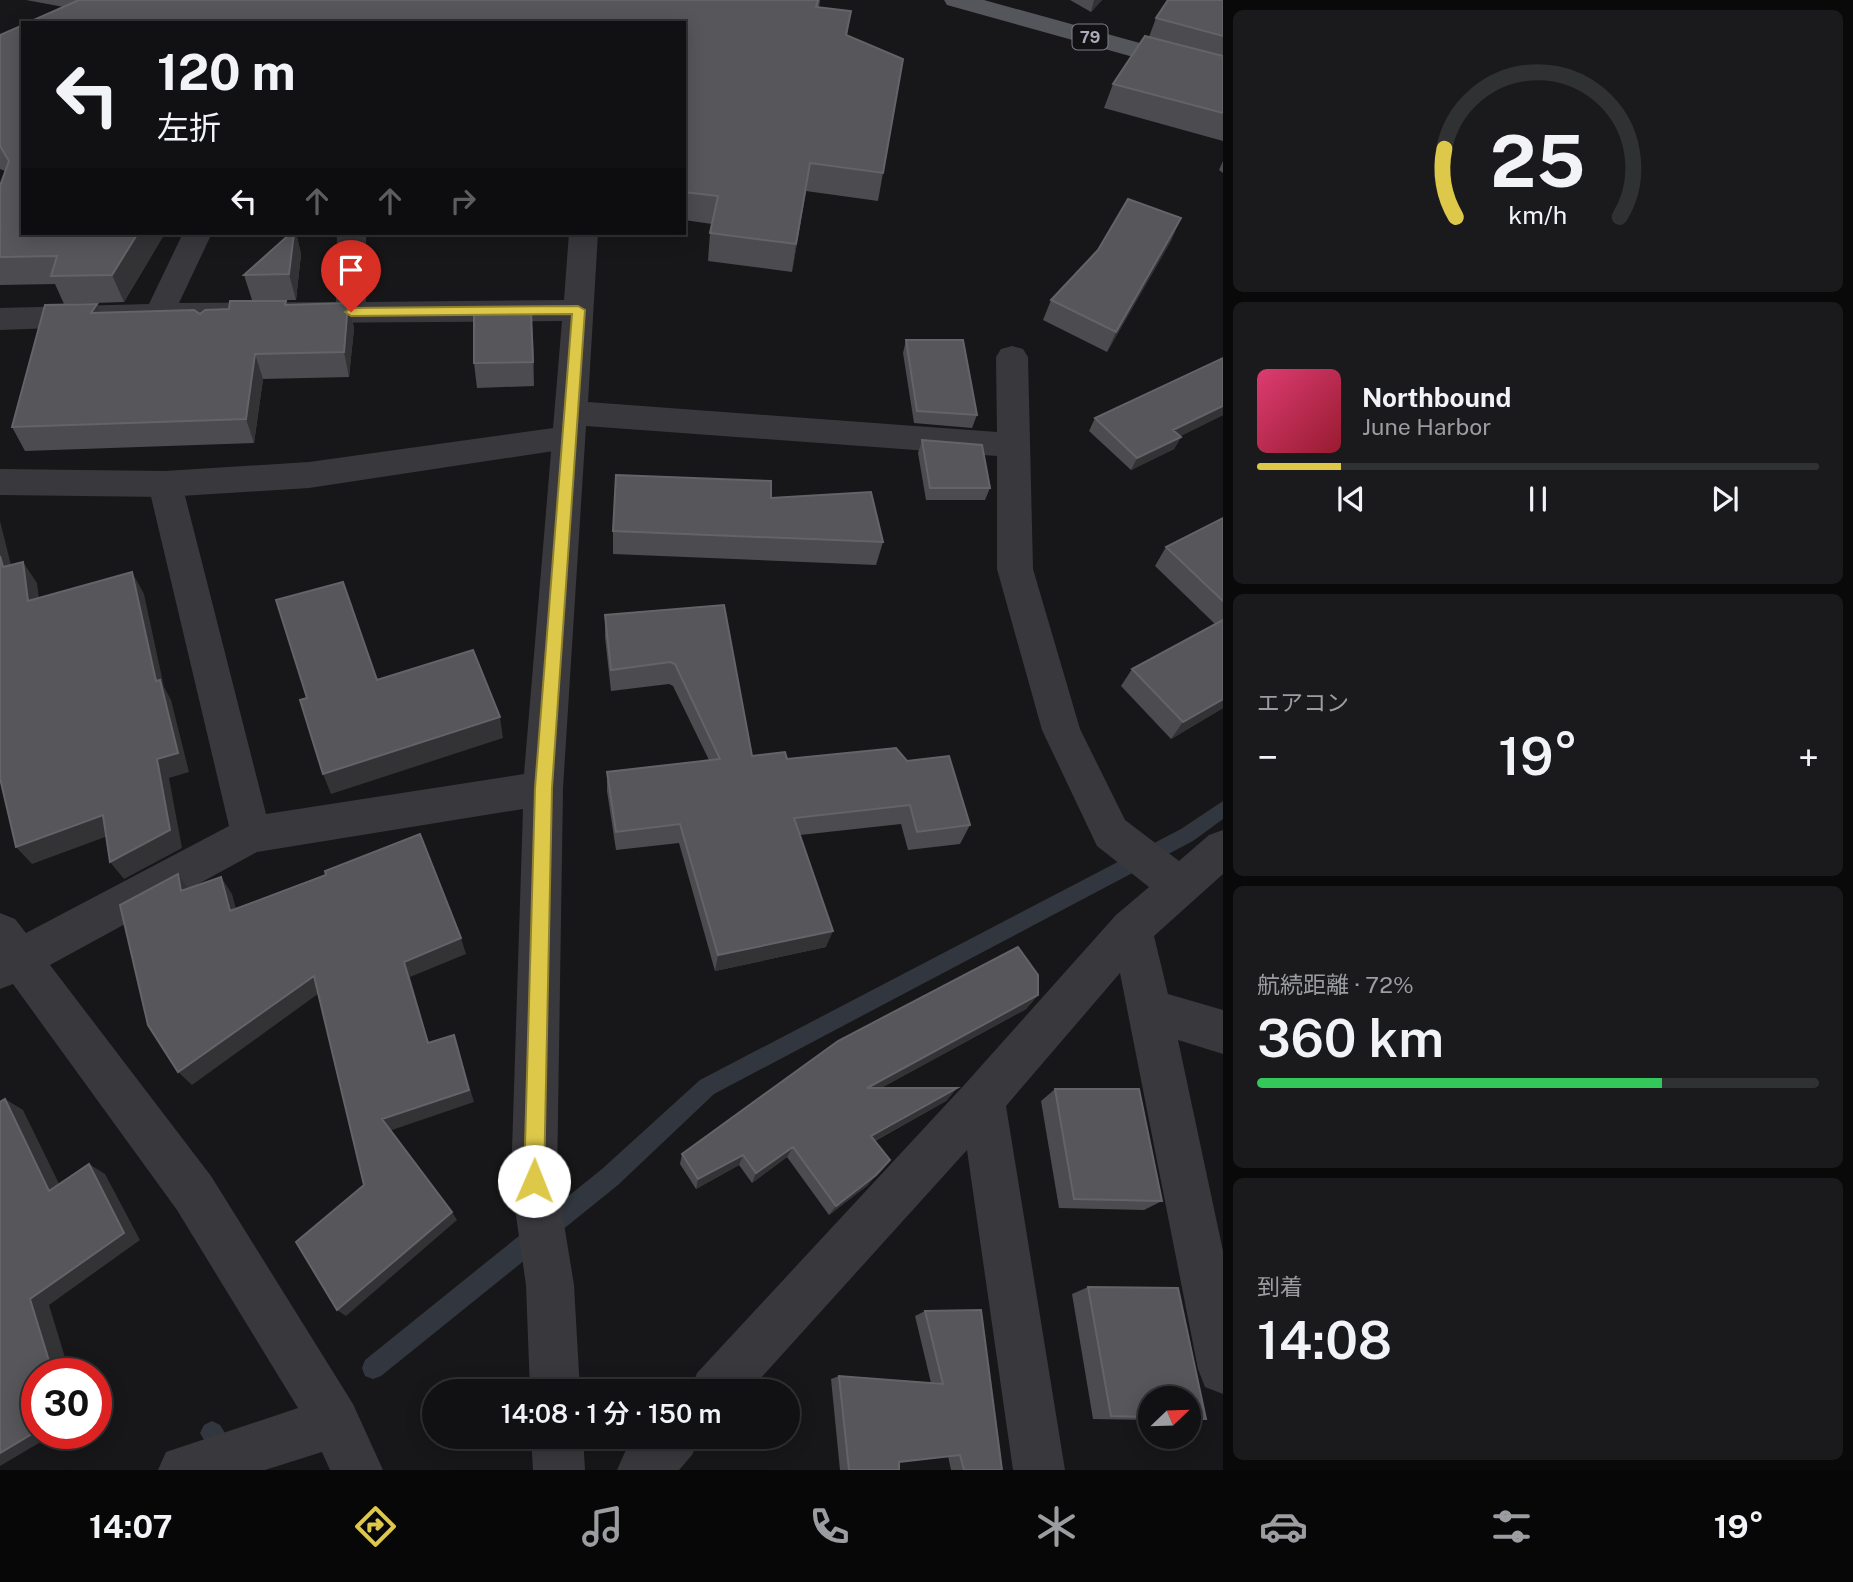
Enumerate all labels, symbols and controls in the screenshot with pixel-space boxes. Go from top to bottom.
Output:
road number: 79 [1072,24,1108,50]
text: 120 m [157,43,296,101]
icon: left [42,49,133,140]
text: 左折 [157,109,221,146]
text: 25 [1490,118,1586,203]
icon: left [225,182,263,220]
icon: ahead [298,182,336,220]
icon: ahead [371,182,409,220]
icon: right [444,182,482,220]
text: km/h [1509,200,1567,230]
pin [321,240,381,312]
icon: arrive [332,251,370,289]
text: Northbound [1362,382,1511,413]
text: June Harbor [1362,413,1491,440]
icon: previous [1332,480,1370,518]
icon: pause [1519,480,1557,518]
icon: next [1706,480,1744,518]
text: エアコン [1257,689,1349,716]
text: 19° [1498,726,1578,787]
text: − [1257,735,1278,780]
text: + [1798,735,1819,780]
text: 航続距離 · 72% [1257,971,1414,998]
text: 360 km [1257,1008,1444,1069]
position arrow [497,1144,571,1218]
text: 到着 [1257,1273,1303,1300]
text: 14:08 [1257,1310,1392,1371]
speed limit sign: 30 [21,1358,112,1449]
north arrow [1138,1386,1200,1449]
map controls [1138,1386,1201,1449]
text: 14:08 · 1 分 · 150 m [501,1398,721,1429]
icon: directions [351,1502,400,1551]
icon: music [578,1502,627,1551]
icon: phone [805,1502,854,1551]
icon: climate [1032,1502,1081,1551]
icon: car [1259,1502,1308,1551]
icon: filters [1487,1502,1536,1551]
text: 14:07 [89,1508,173,1545]
text: 19° [1714,1508,1764,1545]

